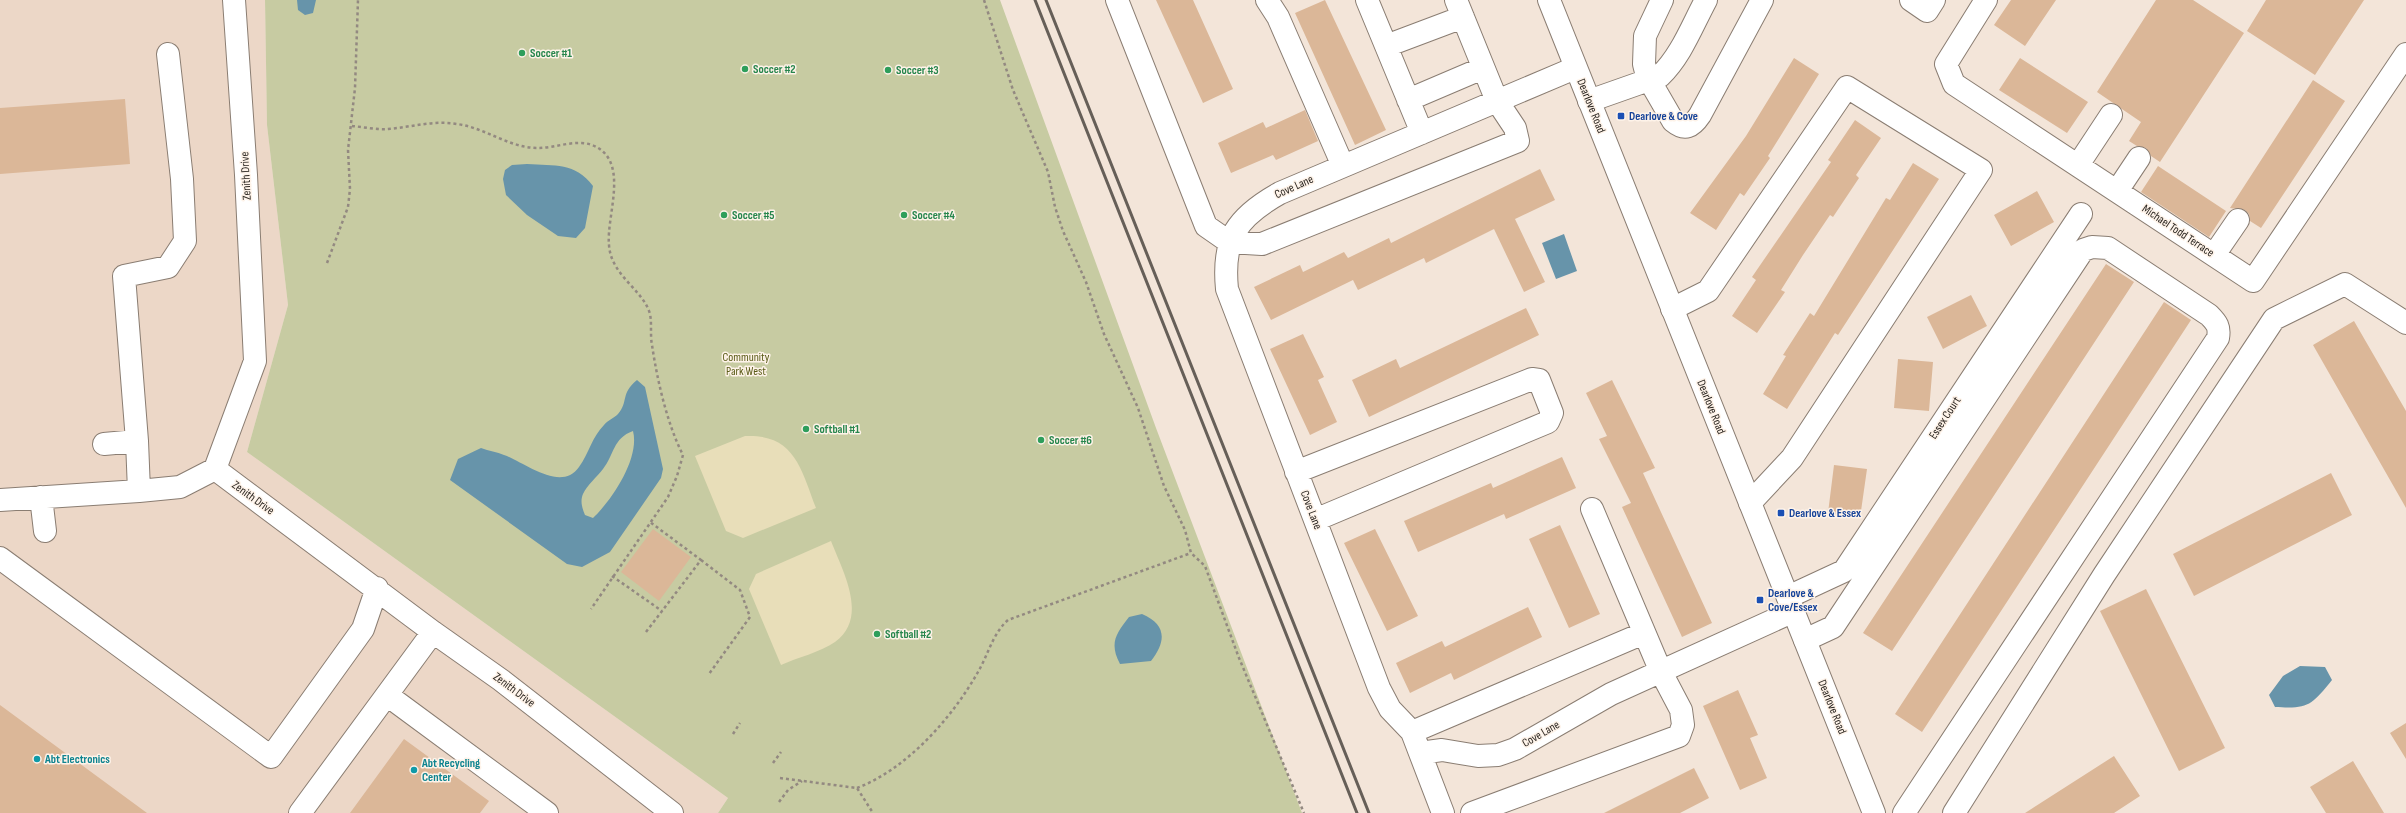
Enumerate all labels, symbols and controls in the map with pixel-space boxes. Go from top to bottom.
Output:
place label: Soccer #1 [530,46,572,61]
marker: Soccer #1 [517,48,527,58]
place label: Soccer #2 [753,62,796,77]
place label: Soccer #3 [896,63,939,78]
marker: Soccer #2 [740,64,750,74]
marker: Soccer #3 [883,65,893,75]
street label: Dearlove Road [1573,77,1609,135]
place label: Dearlove & Cove [1629,109,1698,124]
marker: Dearlove & Cove [1616,111,1626,121]
street label: Zenith Drive [237,151,255,201]
street label: Cove Lane [1272,172,1316,202]
street label: Michael Todd Terrace [2139,201,2217,261]
place label: Soccer #5 [732,208,775,223]
place label: Soccer #4 [912,208,955,223]
marker: Soccer #5 [719,210,729,220]
marker: Soccer #4 [899,210,909,220]
park label: Community Park West [723,350,770,379]
street label: Dearlove Road [1693,378,1729,436]
street label: Essex Court [1926,394,1964,442]
place label: Softball #1 [814,422,860,437]
marker: Softball #1 [801,424,811,434]
place label: Soccer #6 [1049,433,1092,448]
marker: Soccer #6 [1036,435,1046,445]
street label: Zenith Drive [229,478,277,518]
street label: Cove Lane [1297,488,1325,532]
place label: Dearlove & Essex [1789,506,1861,521]
marker: Dearlove & Essex [1776,508,1786,518]
place label: Dearlove & Cove/Essex [1768,586,1818,615]
marker: Dearlove & Cove/Essex [1755,595,1765,605]
place label: Softball #2 [885,627,931,642]
marker: Softball #2 [872,629,882,639]
street label: Zenith Drive [490,669,538,711]
street label: Dearlove Road [1814,678,1850,736]
street label: Cove Lane [1520,717,1563,751]
place label: Abt Electronics [44,752,110,767]
marker: Abt Electronics [32,754,42,764]
place label: Abt Recycling Center [421,756,480,785]
marker: Abt Recycling Center [409,765,419,775]

